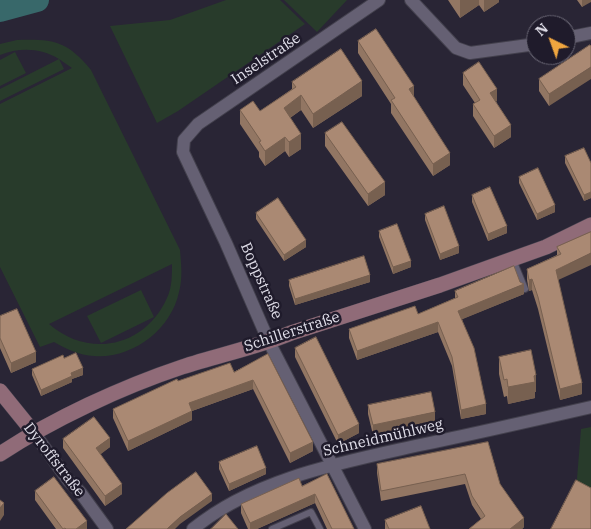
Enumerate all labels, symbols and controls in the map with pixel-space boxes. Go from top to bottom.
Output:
north arrow [526,15,576,65]
text: N [531,19,552,40]
street label: Inselstraße [228,29,304,89]
street label: Boppstraße [236,240,286,322]
street label: Schillerstraße [242,308,342,356]
street label: Schneidmühlweg [321,415,445,461]
street label: Dyroffstraße [20,419,88,501]

